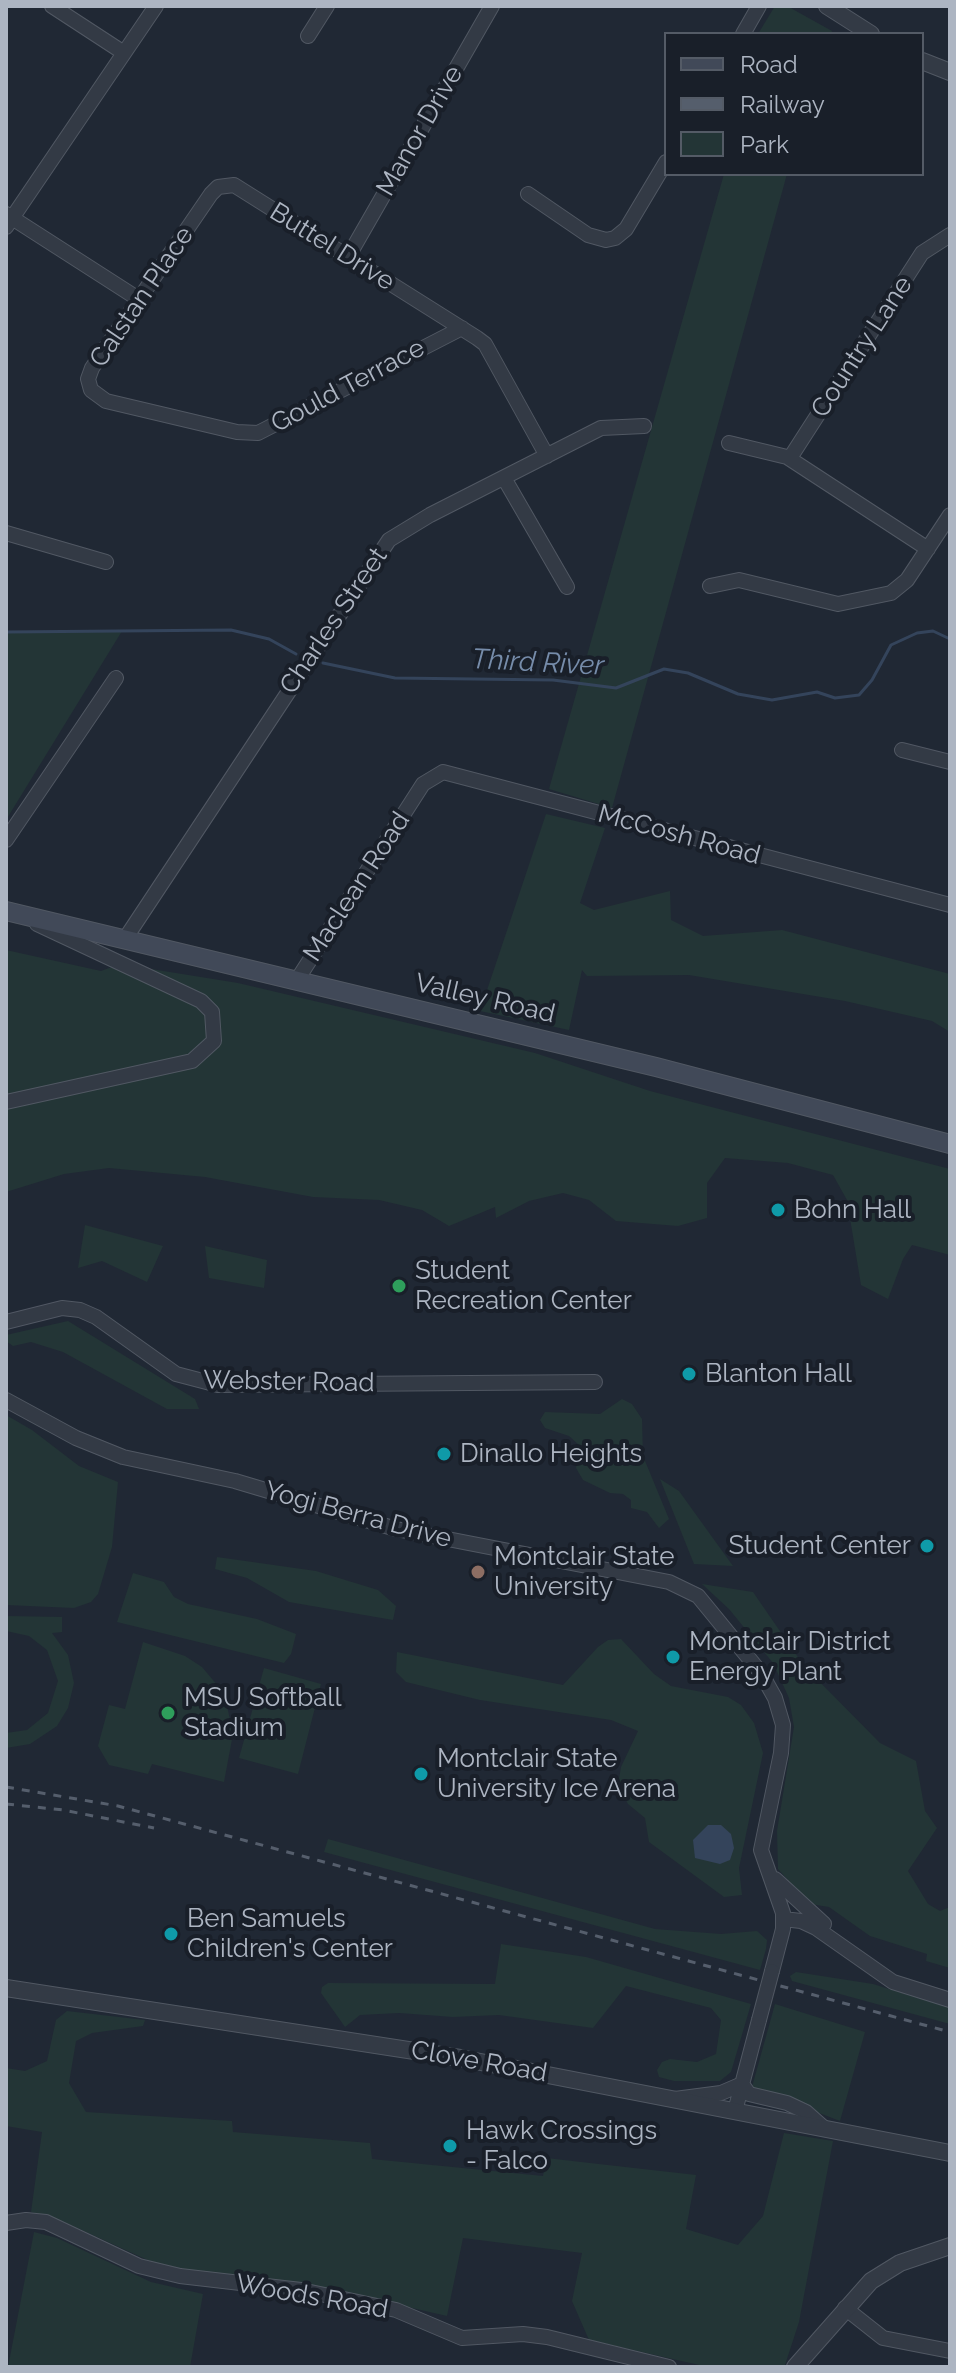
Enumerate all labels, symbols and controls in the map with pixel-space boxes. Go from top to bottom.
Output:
legend [664,32,924,176]
text: Road [740,50,798,79]
street label: Manor Drive [370,60,470,202]
text: Railway [740,90,825,119]
text: Park [740,130,789,159]
street label: Buttel Drive [264,196,400,298]
street label: Calstan Place [83,221,201,373]
street label: Country Lane [805,271,919,423]
street label: Gould Terrace [266,332,430,440]
street label: Charles Street [274,542,394,700]
water label: Third River [471,643,605,683]
street label: McCosh Road [594,798,764,872]
street label: Maclean Road [297,806,417,968]
street label: Valley Road [412,968,558,1030]
place label: Bohn Hall [794,1194,911,1226]
marker: Bohn Hall [769,1201,787,1219]
place label: Student Recreation Center [415,1255,632,1316]
marker: Student Recreation Center [390,1277,408,1295]
place label: Blanton Hall [705,1358,852,1390]
street label: Webster Road [203,1365,375,1399]
marker: Blanton Hall [680,1365,698,1383]
place label: Dinallo Heights [460,1438,642,1470]
marker: Dinallo Heights [435,1445,453,1463]
street label: Yogi Berra Drive [261,1475,455,1555]
place label: Student Center [728,1530,911,1562]
marker: Student Center [918,1537,936,1555]
place label: Montclair State University [494,1541,675,1602]
marker: Montclair State University [469,1563,487,1581]
place label: Montclair District Energy Plant [689,1626,891,1688]
marker: Montclair District Energy Plant [664,1648,682,1666]
place label: MSU Softball Stadium [184,1682,342,1744]
marker: MSU Softball Stadium [159,1704,177,1722]
place label: Montclair State University Ice Arena [437,1743,676,1804]
marker: Montclair State University Ice Arena [412,1765,430,1783]
place label: Ben Samuels Children's Center [187,1903,393,1964]
marker: Ben Samuels Children's Center [162,1925,180,1943]
street label: Clove Road [409,2035,549,2089]
place label: Hawk Crossings - Falco [466,2115,657,2176]
marker: Hawk Crossings - Falco [441,2137,459,2155]
street label: Woods Road [233,2268,391,2326]

